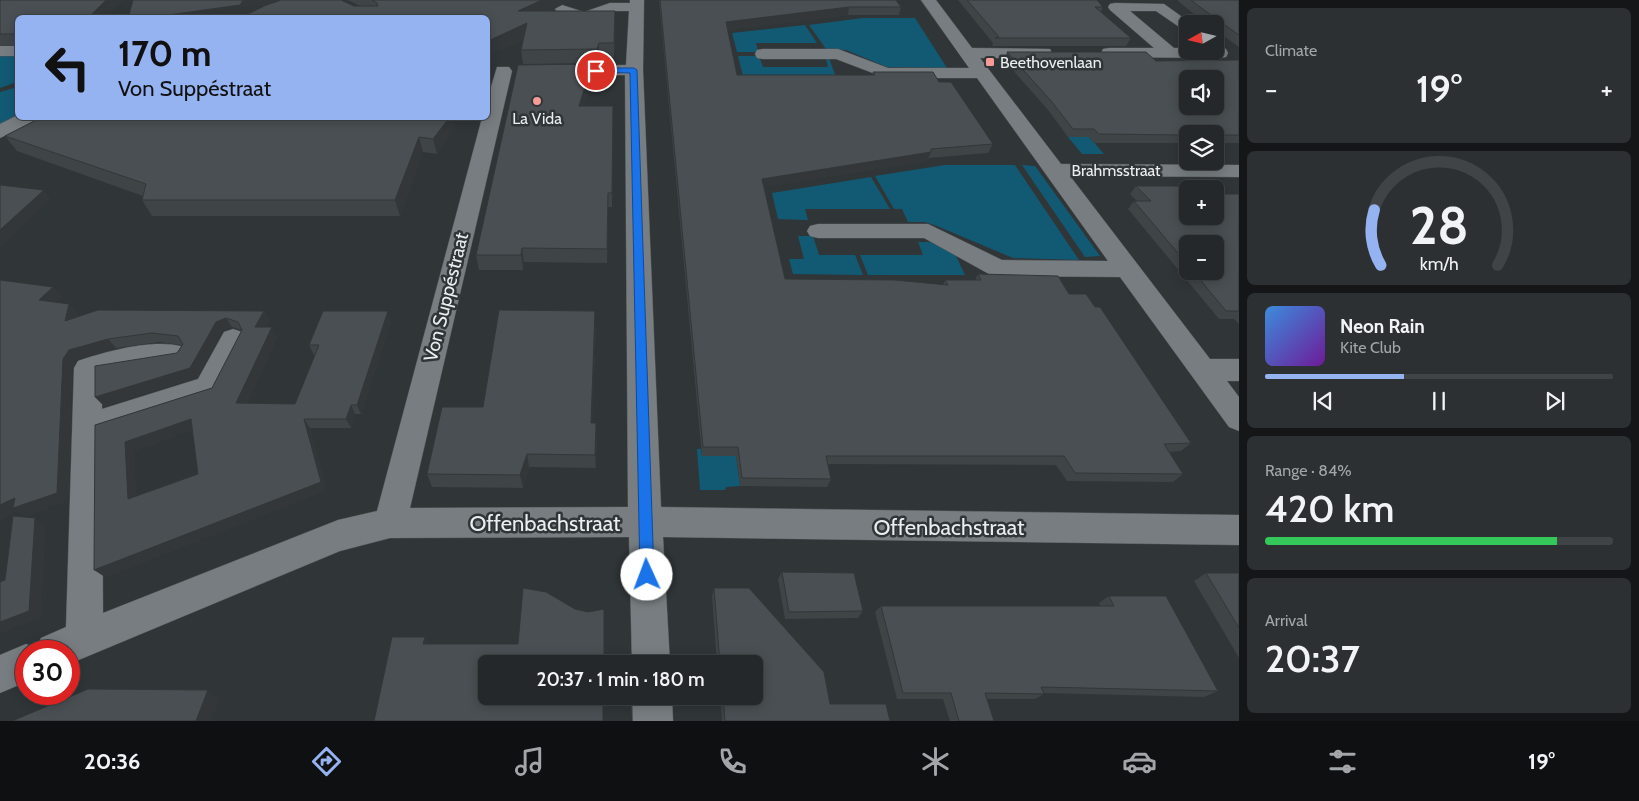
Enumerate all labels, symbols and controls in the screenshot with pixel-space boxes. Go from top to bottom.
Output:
north arrow [1179,15,1224,60]
map controls [1179,15,1224,280]
text: 170 m [118,32,211,75]
icon: left [35,35,100,100]
text: Climate [1265,41,1317,60]
pin [575,50,617,92]
place label: Beethovenlaan [1000,53,1102,72]
marker: Beethovenlaan [984,56,996,68]
icon: arrive [582,57,610,85]
text: 19° [1416,65,1462,112]
button: sound [1179,70,1224,115]
text: − [1265,72,1277,106]
text: + [1601,72,1613,106]
text: Von Suppéstraat [118,75,271,102]
marker: La Vida [531,95,543,107]
place label: La Vida [512,109,562,128]
button: layers [1179,125,1224,170]
street label: Brahmsstraat [1072,161,1161,180]
button: + [1179,180,1224,225]
text: 28 [1410,194,1468,257]
street label: Von Suppéstraat [419,229,473,364]
button: − [1179,235,1224,280]
text: km/h [1419,253,1459,274]
text: Neon Rain [1340,315,1425,338]
text: Kite Club [1340,338,1401,357]
icon: previous [1309,387,1337,415]
icon: pause [1425,387,1453,415]
icon: next [1541,387,1569,415]
text: Range · 84% [1265,461,1352,480]
text: 420 km [1265,485,1394,532]
street label: Offenbachstraat [469,510,621,537]
street label: Offenbachstraat [873,514,1025,541]
position arrow [620,548,672,600]
text: Arrival [1265,611,1308,630]
text: 20:37 [1265,635,1360,682]
speed limit sign: 30 [15,640,80,705]
text: 20:37 · 1 min · 180 m [536,668,705,691]
icon: directions [309,744,344,779]
icon: music [512,744,547,779]
icon: phone [715,744,750,779]
icon: climate [918,744,953,779]
icon: car [1122,744,1157,779]
icon: filters [1325,744,1360,779]
text: 20:36 [84,748,140,775]
text: 19° [1528,748,1555,775]

